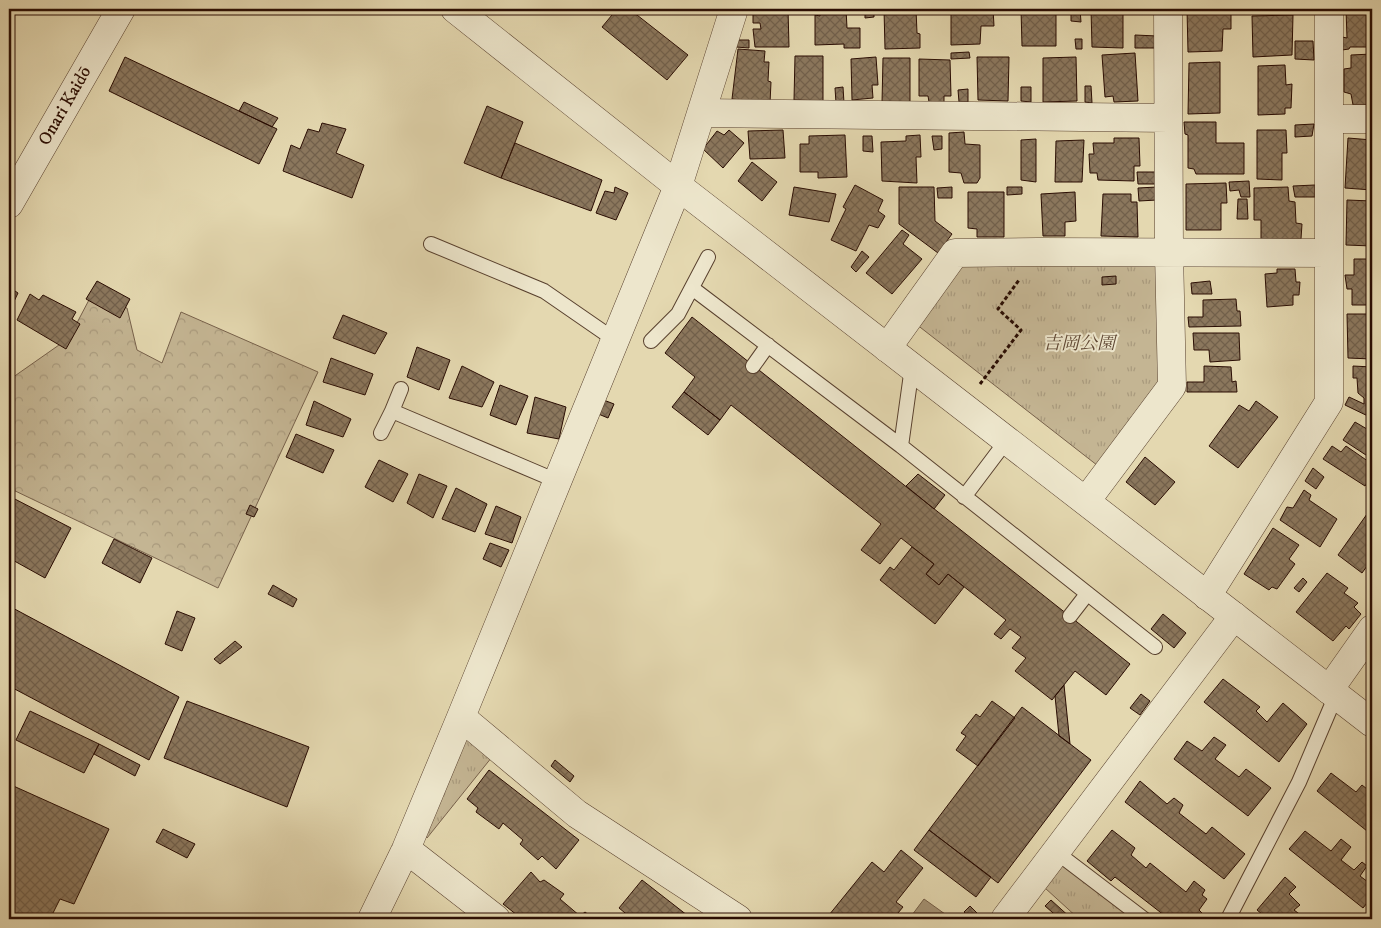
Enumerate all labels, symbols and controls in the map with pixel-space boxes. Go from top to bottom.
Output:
street label: Onari Kaidō [34,62,97,149]
park label: 吉岡公園 [1043,333,1118,355]

